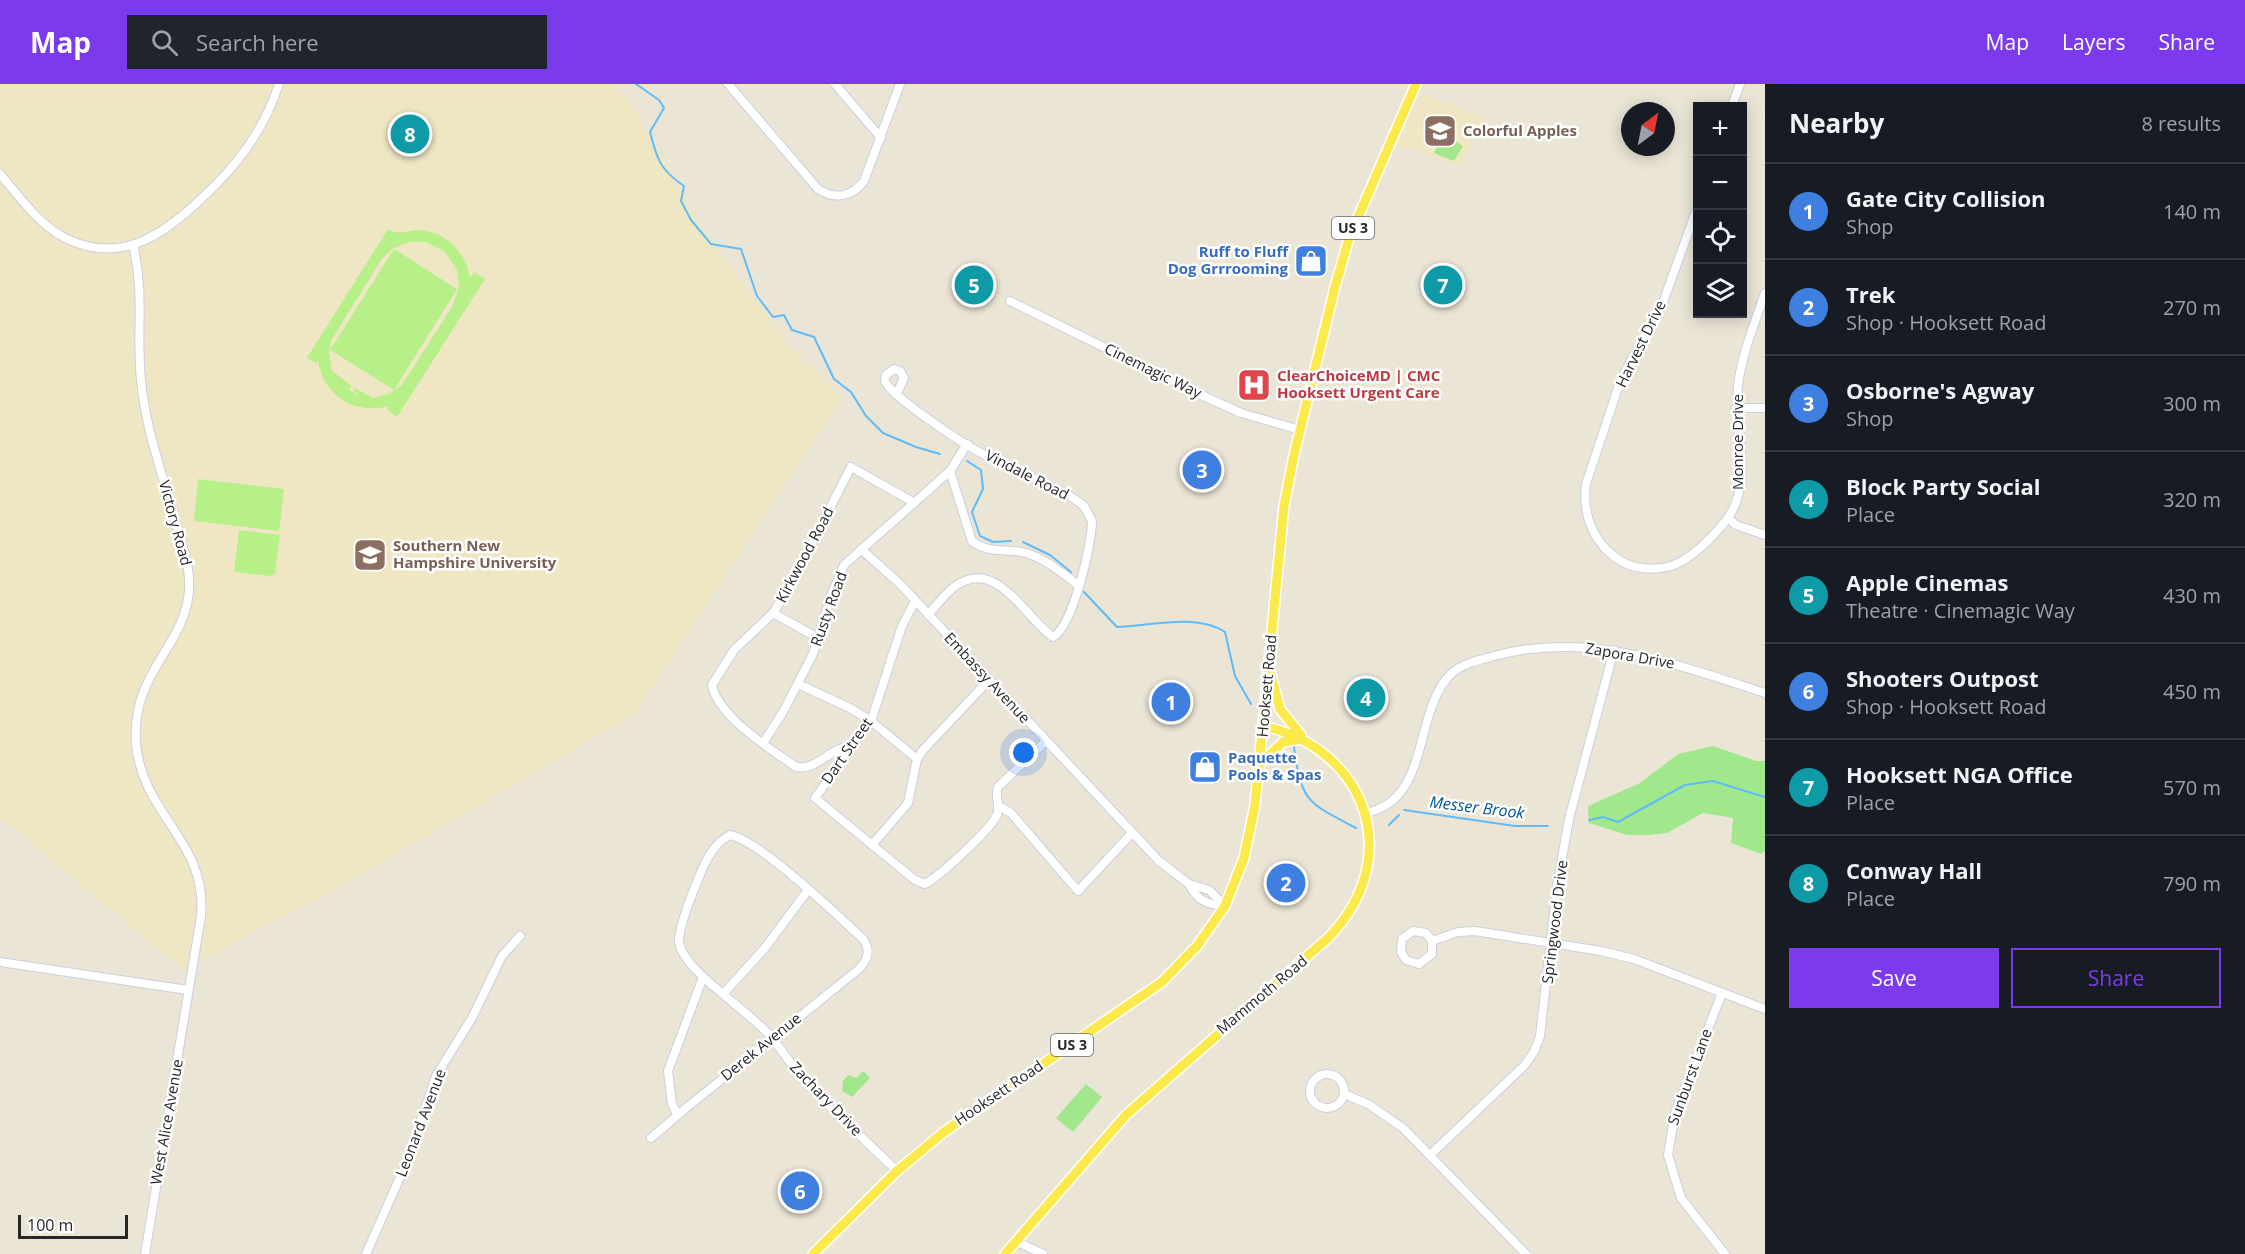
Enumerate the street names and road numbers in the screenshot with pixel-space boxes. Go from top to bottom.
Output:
road number: US 3 [1332,217,1374,239]
street label: Harvest Drive [1610,297,1670,390]
street label: Cinemagic Way [1102,338,1206,402]
street label: Monroe Drive [1727,394,1747,490]
street label: Vindale Road [982,444,1073,504]
street label: Victory Road [155,478,197,568]
street label: Kirkwood Road [771,503,838,606]
street label: Rusty Road [805,569,851,649]
street label: Embassy Avenue [940,627,1035,727]
street label: Hooksett Road [1252,634,1280,738]
street label: Zapora Drive [1584,637,1676,673]
street label: Dart Street [816,713,876,787]
street label: Springwood Drive [1537,859,1571,985]
street label: Mammoth Road [1212,950,1311,1038]
street label: Derek Avenue [716,1008,805,1085]
street label: Sunburst Lane [1662,1026,1716,1128]
road number: US 3 [1051,1034,1093,1056]
street label: Hooksett Road [950,1055,1047,1129]
street label: West Alice Avenue [145,1057,187,1186]
street label: Zachary Drive [786,1057,867,1140]
street label: Leonard Avenue [390,1066,450,1180]

